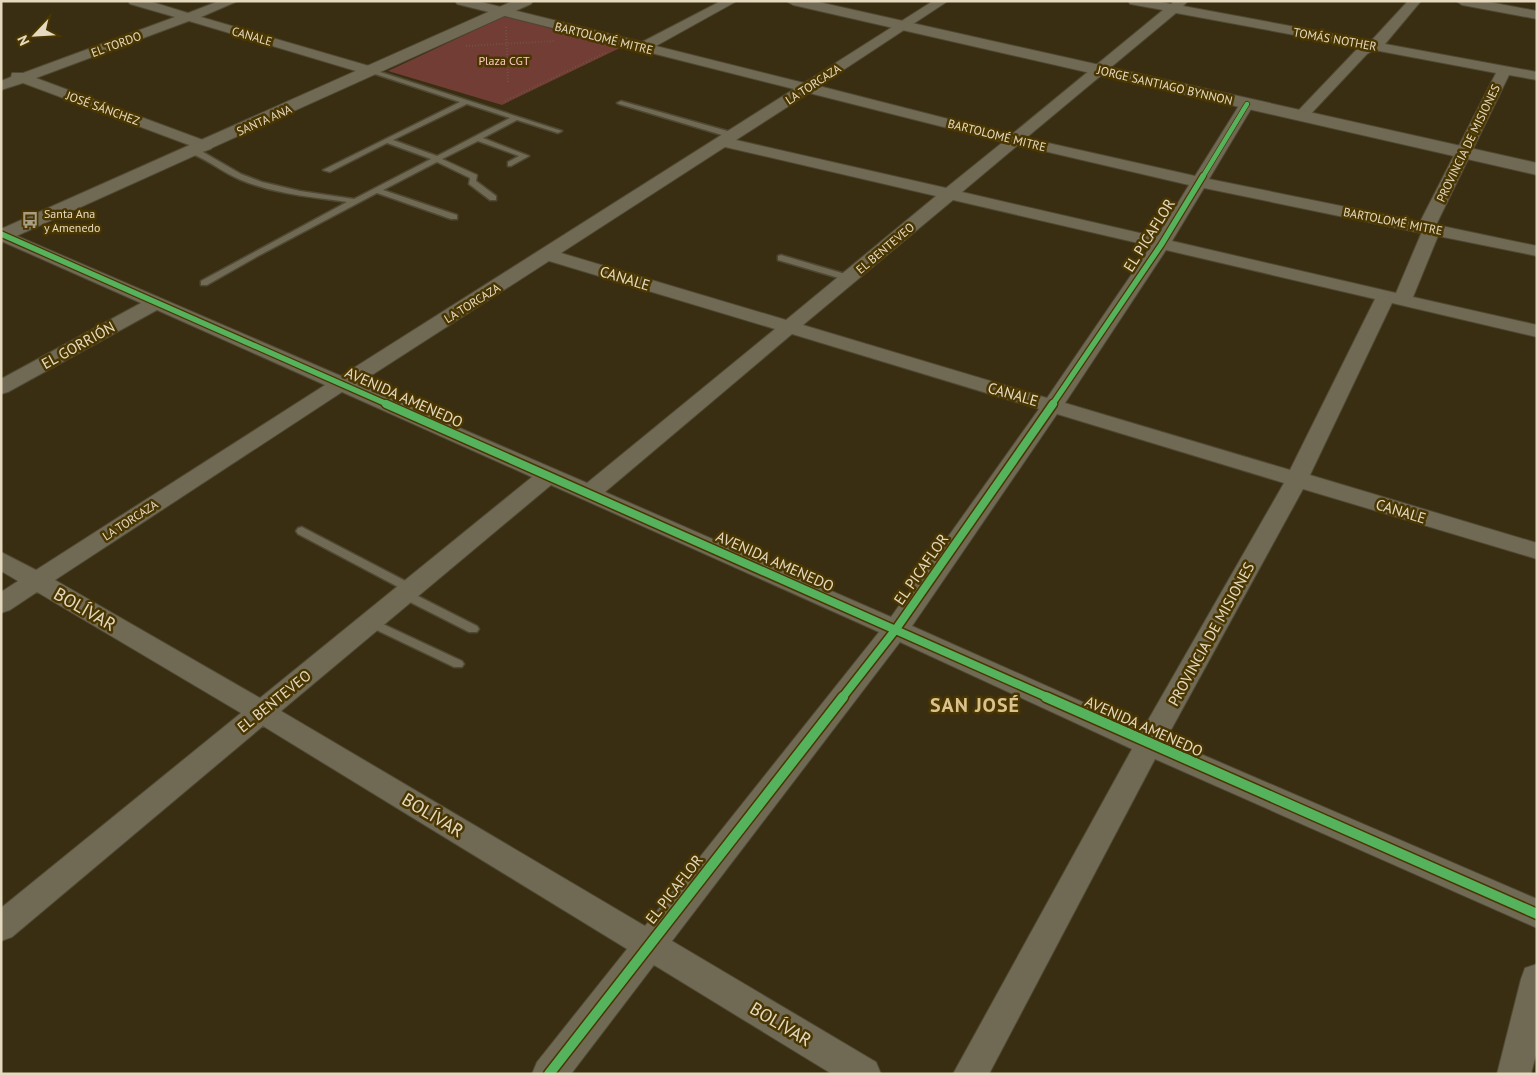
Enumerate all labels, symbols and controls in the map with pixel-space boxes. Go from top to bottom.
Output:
north arrow [10,10,60,60]
street label: BARTOLOMÉ MITRE [553,19,655,57]
street label: CANALE [230,23,274,49]
street label: TOMÁS NOTHER [1292,24,1378,54]
street label: EL TORDO [89,28,143,60]
text: N [13,33,33,48]
park label: Plaza CGT [478,53,530,68]
street label: LA TORCAZA [782,60,844,108]
street label: JORGE SANTIAGO BYNNON [1095,62,1234,108]
street label: PROVINCIA DE MISIONES [1433,82,1503,204]
street label: JOSÉ SÁNCHEZ [63,87,142,128]
street label: SANTA ANA [234,101,294,139]
street label: BARTOLOMÉ MITRE [946,116,1048,154]
street label: EL PICAFLOR [1119,195,1179,275]
street label: BARTOLOMÉ MITRE [1342,204,1444,238]
place label: Santa Ana y Amenedo [44,206,100,235]
bus stop icon: Santa Ana y Amenedo [20,210,40,230]
street label: EL BENTEVEO [853,219,917,277]
street label: CANALE [598,261,652,295]
street label: LA TORCAZA [441,280,503,326]
street label: EL GORRIÓN [38,317,118,373]
street label: AVENIDA AMENEDO [342,362,466,432]
street label: CANALE [986,378,1040,410]
street label: CANALE [1374,494,1428,528]
street label: LA TORCAZA [99,496,161,544]
street label: AVENIDA AMENEDO [713,526,837,596]
street label: EL PICAFLOR [890,530,952,608]
street label: PROVINCIA DE MISIONES [1164,559,1258,709]
street label: BOLÍVAR [50,582,120,636]
street label: EL BENTEVEO [233,666,315,736]
street label: AVENIDA AMENEDO [1082,691,1206,761]
district label: SAN JOSÉ [930,692,1020,718]
street label: BOLÍVAR [398,788,468,843]
street label: EL PICAFLOR [641,851,707,927]
street label: BOLÍVAR [746,997,816,1052]

